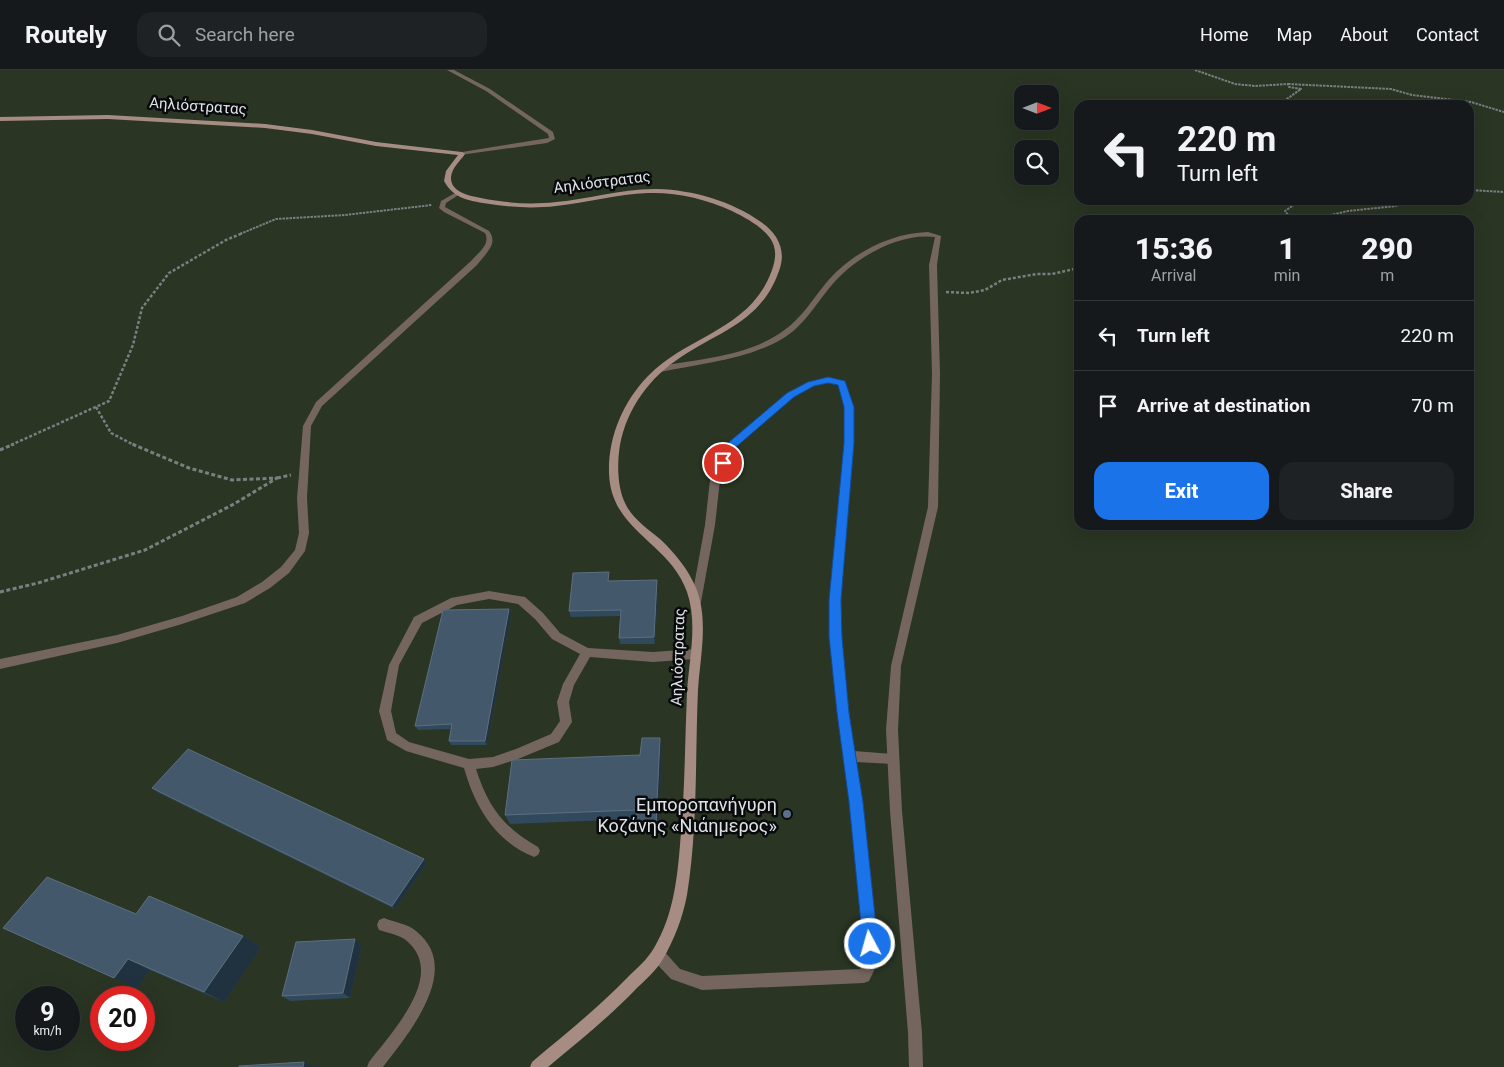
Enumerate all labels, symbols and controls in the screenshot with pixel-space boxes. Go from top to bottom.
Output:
search box [137,12,487,57]
text: Routely [25,21,107,49]
icon: search [155,21,183,49]
text: Search here [195,23,295,46]
text: Home [1200,24,1249,45]
text: Map [1277,24,1312,45]
text: About [1340,24,1388,45]
text: Contact [1416,24,1479,45]
north arrow [1014,85,1059,130]
map controls [1014,85,1059,185]
street label: Αηλιόστρατας [149,94,247,118]
text: 220 m [1177,119,1276,160]
icon: left [1094,120,1159,185]
button: search [1014,140,1059,185]
text: Turn left [1177,161,1258,186]
street label: Αηλιόστρατας [552,167,652,197]
text: 15:36 [1135,231,1213,266]
text: 1 [1278,231,1296,266]
text: 290 [1361,231,1413,266]
text: Arrival [1151,266,1197,285]
text: min [1274,266,1300,285]
text: m [1380,266,1394,285]
icon: left [1094,322,1122,350]
text: Turn left [1137,324,1210,347]
text: 220 m [1401,324,1454,347]
icon: arrive [1094,392,1122,420]
text: Arrive at destination [1137,394,1310,417]
text: 70 m [1411,394,1454,417]
pin [702,442,744,484]
icon: arrive [709,449,737,477]
button: Exit [1094,462,1269,520]
button: Share [1279,462,1454,520]
street label: Αηλιόστρατας [667,608,689,706]
place label: Εμποροπανήγυρη Κοζάνης «Νιάημερος» [598,794,777,836]
marker: Εμποροπανήγυρη Κοζάνης «Νιάημερος» [781,808,793,820]
position arrow [843,917,895,969]
speed limit sign: 20 [90,986,155,1051]
text: 9 [40,998,55,1027]
text: km/h [33,1024,62,1038]

